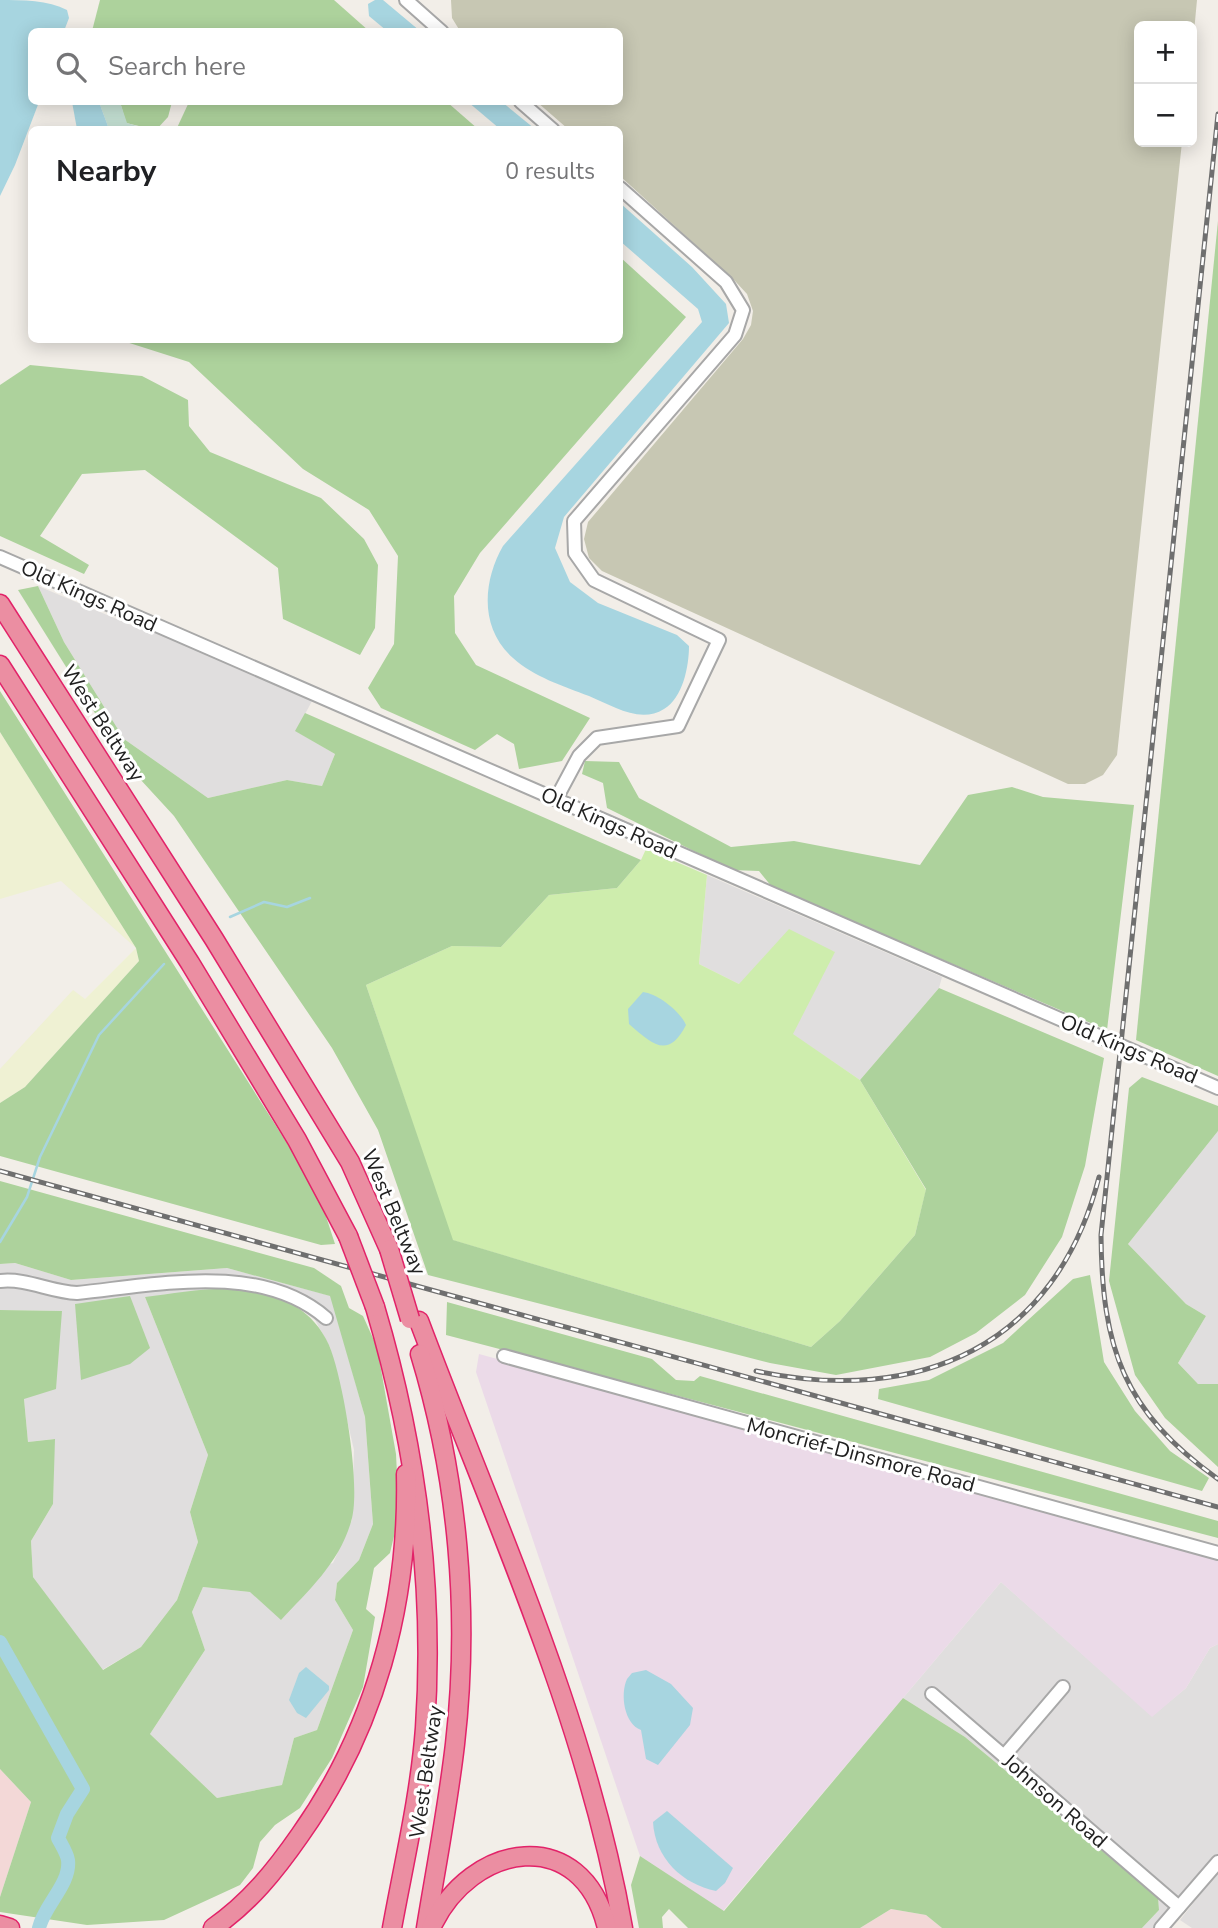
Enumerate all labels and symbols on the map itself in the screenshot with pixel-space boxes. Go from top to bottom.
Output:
street label: Old Kings Road [16,553,162,639]
street label: West Beltway [55,659,151,787]
street label: Old Kings Road [536,780,682,866]
street label: Old Kings Road [1056,1008,1202,1090]
street label: West Beltway [355,1145,433,1279]
street label: Moncrief-Dinsmore Road [744,1411,978,1499]
street label: West Beltway [403,1704,449,1840]
street label: Johnson Road [996,1747,1113,1854]

